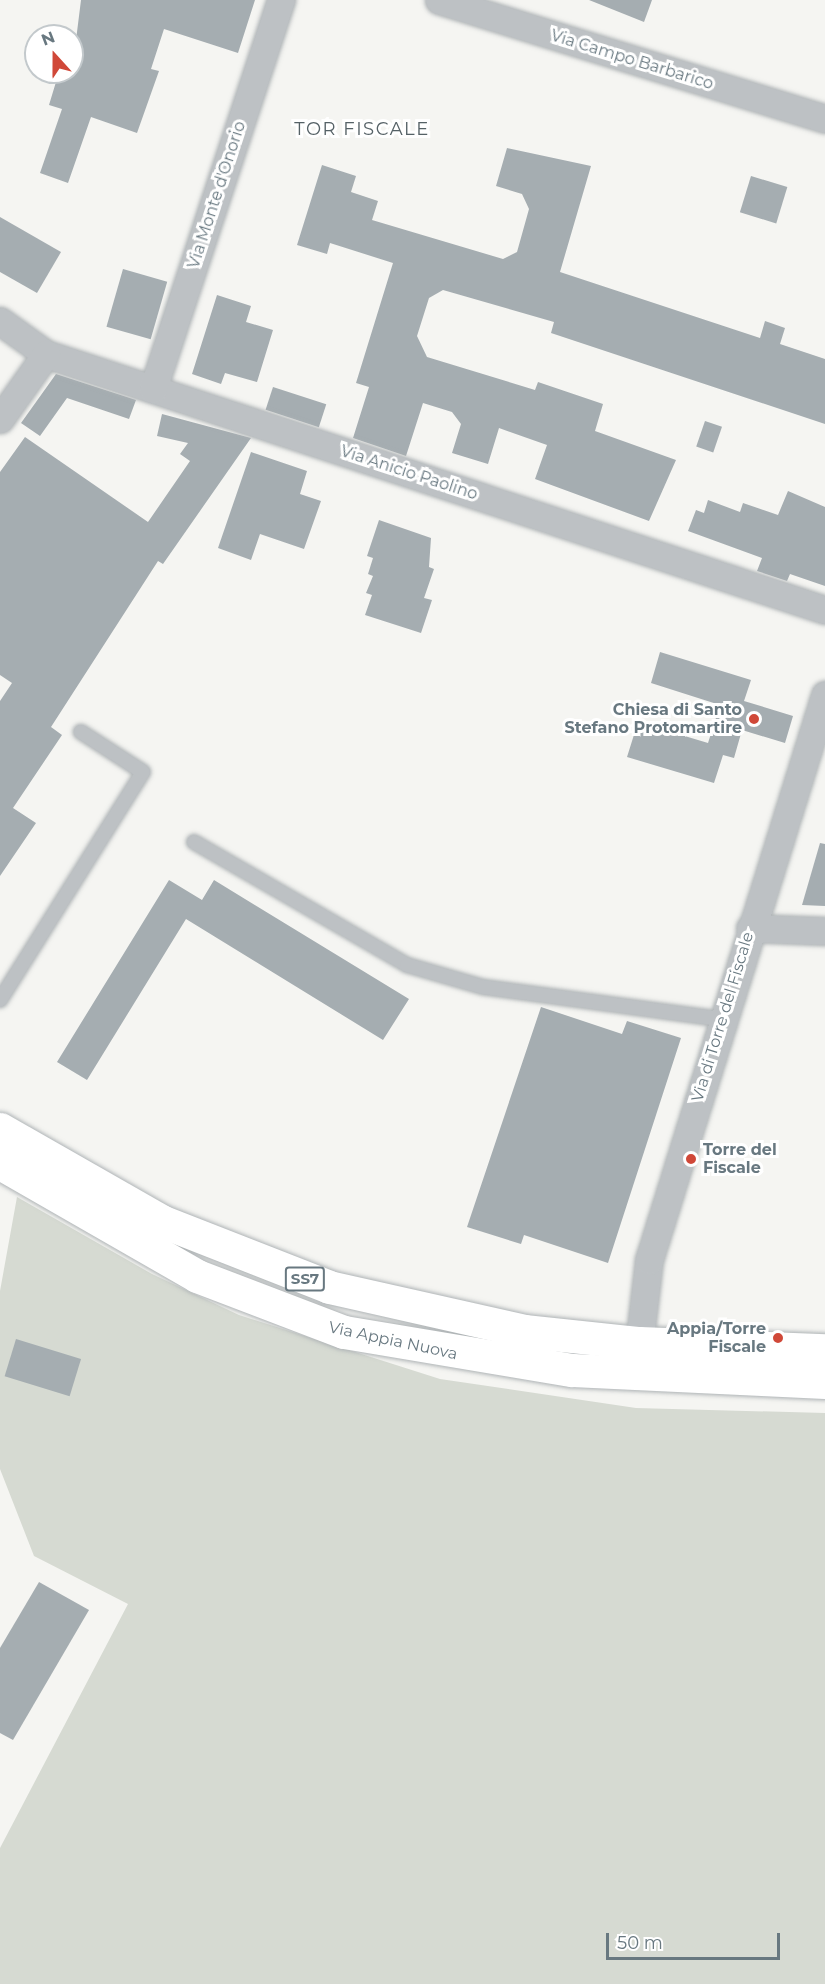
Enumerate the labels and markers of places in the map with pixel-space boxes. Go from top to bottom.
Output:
place label: Chiesa di Santo Stefano Protomartire [565,700,742,738]
marker: Chiesa di Santo Stefano Protomartire [747,712,761,726]
place label: Torre del Fiscale [703,1140,777,1178]
marker: Torre del Fiscale [684,1152,698,1166]
place label: Appia/Torre Fiscale [667,1319,766,1357]
marker: Appia/Torre Fiscale [771,1331,785,1345]

